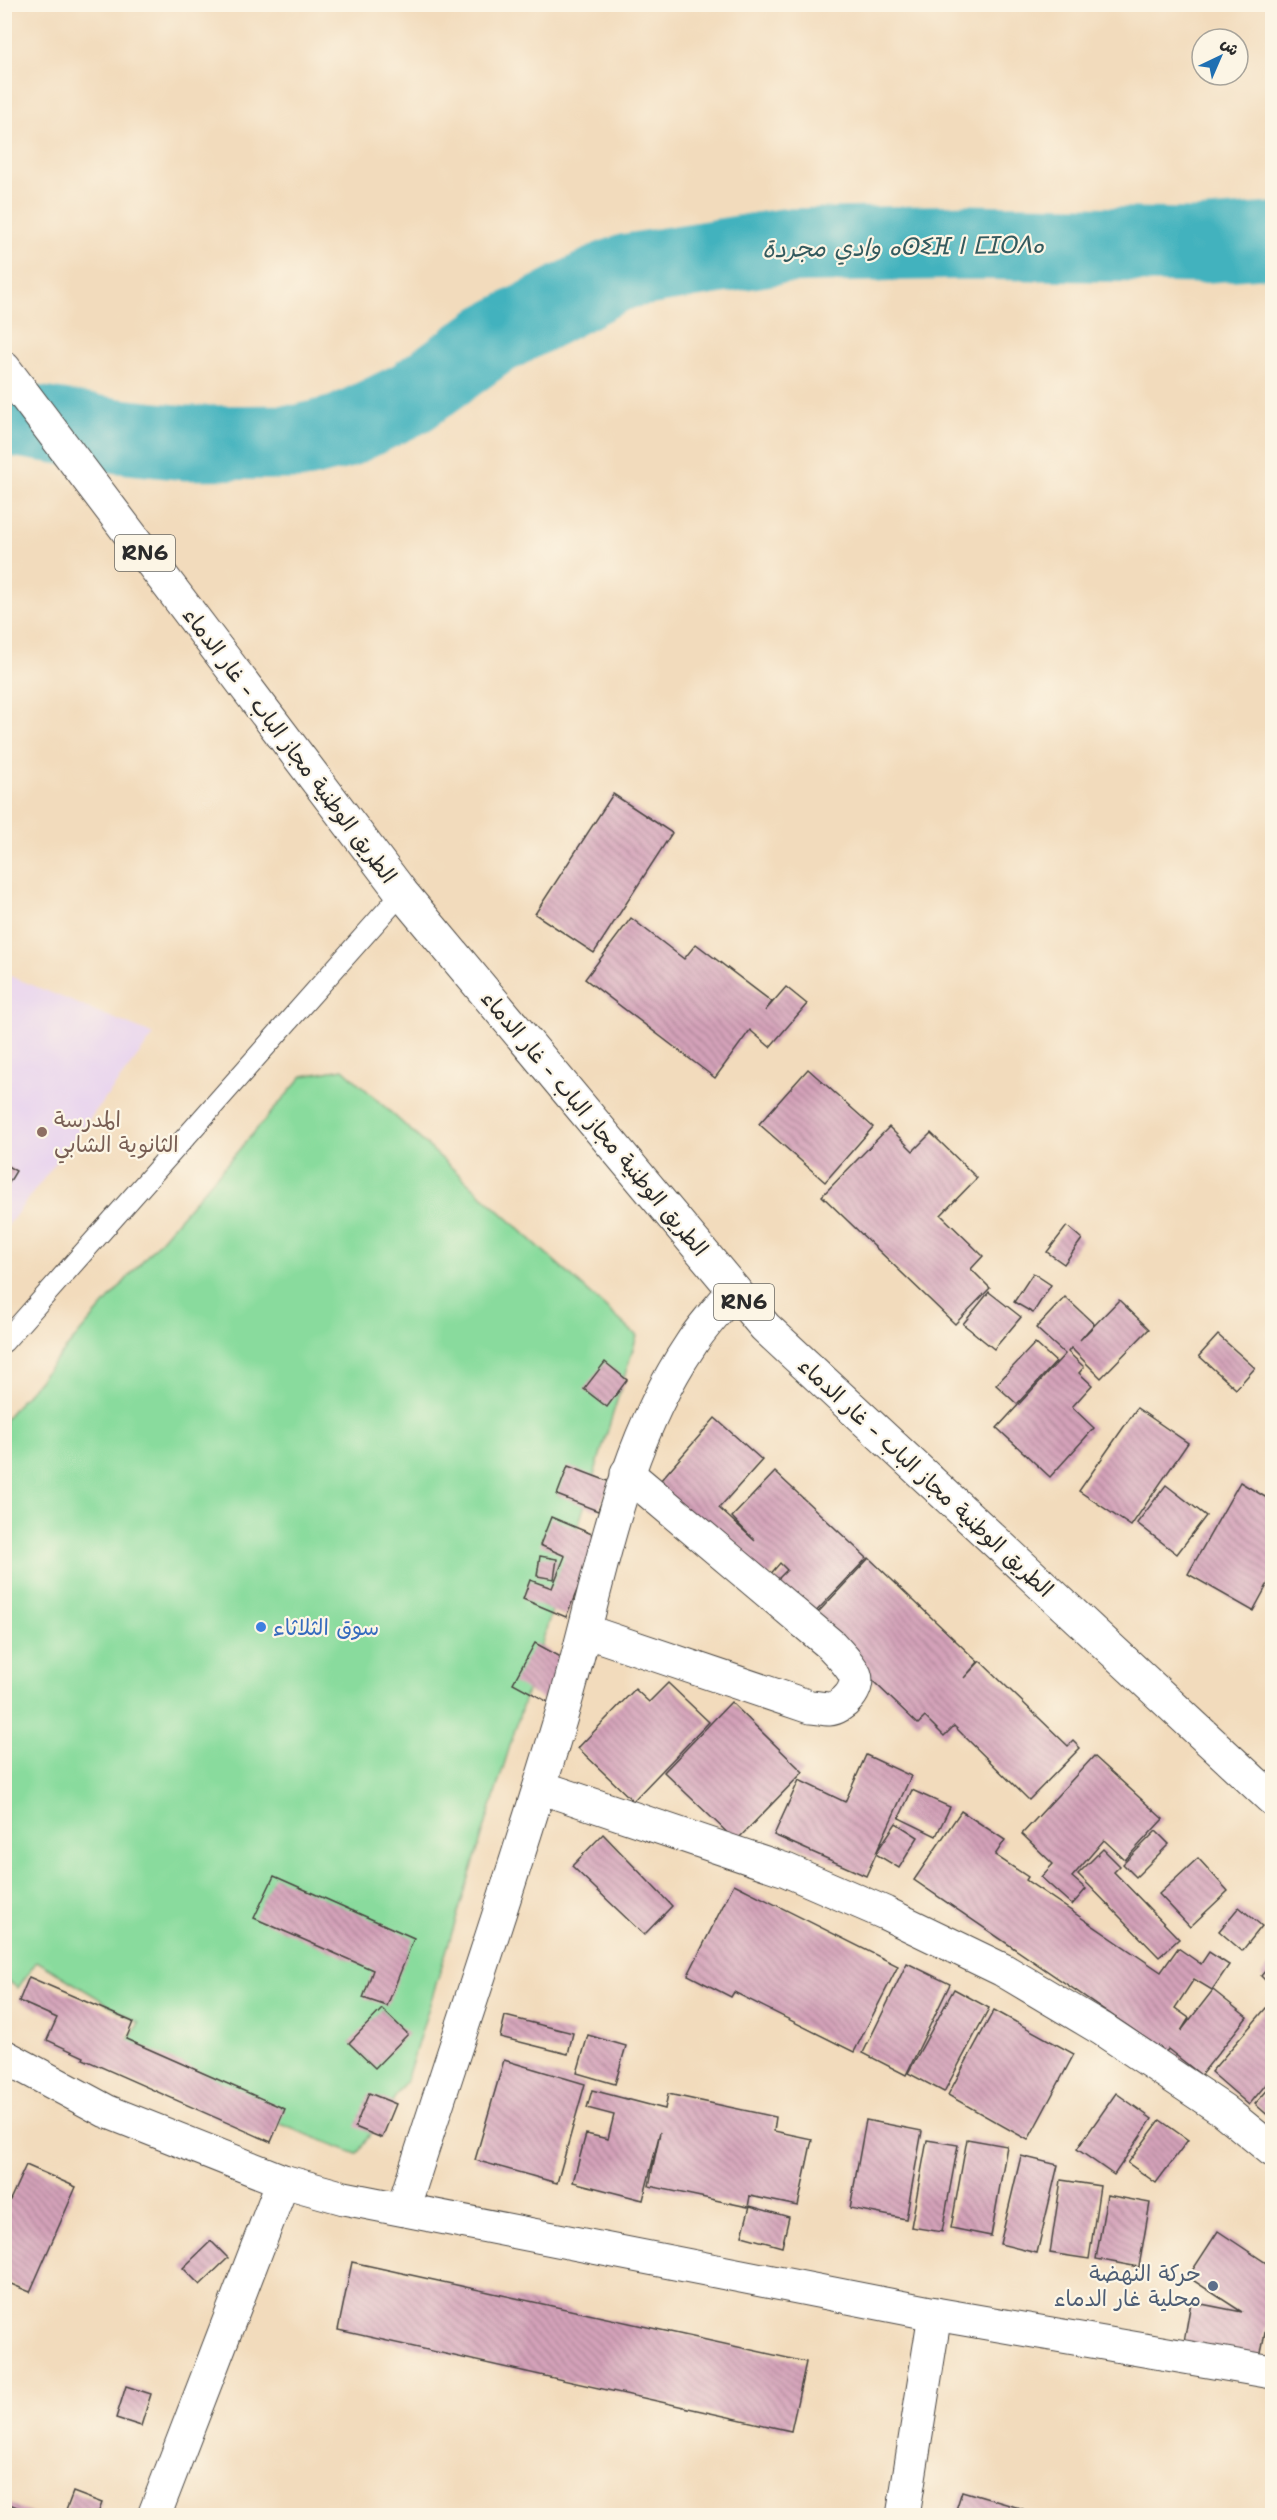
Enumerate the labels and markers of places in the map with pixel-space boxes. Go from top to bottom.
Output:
place label: المدرسة الثانوية الشابي [54,1105,179,1164]
marker: المدرسة الثانوية الشابي [35,1125,49,1139]
place label: سوق الثلاثاء [273,1613,379,1642]
marker: سوق الثلاثاء [254,1620,268,1634]
place label: حركة النهضة محلية غار الدماء [1054,2259,1201,2313]
marker: حركة النهضة محلية غار الدماء [1206,2279,1220,2293]

